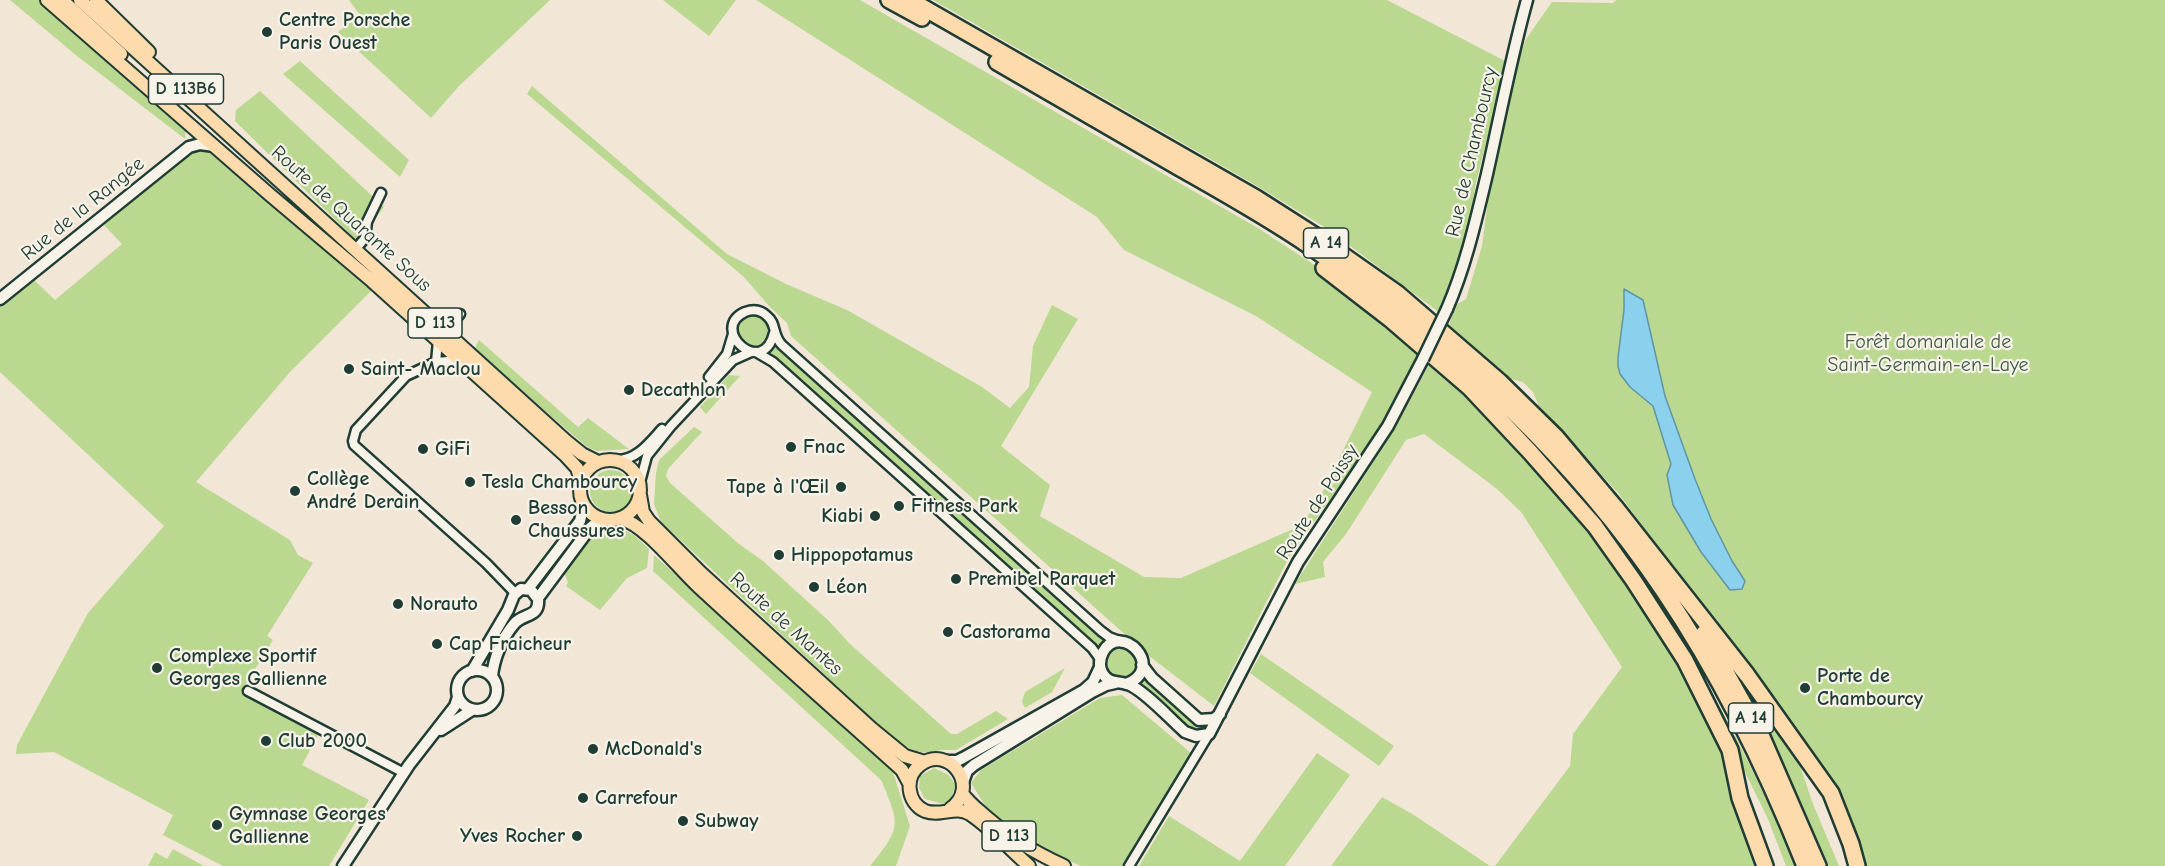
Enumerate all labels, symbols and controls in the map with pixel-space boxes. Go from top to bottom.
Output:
place label: Centre Porsche Paris Ouest [279,8,410,55]
marker: Centre Porsche Paris Ouest [260,25,274,39]
street label: Rue de Chambourcy [1441,65,1503,239]
road number: D 113B6 [148,74,224,104]
street label: Route de Quarante Sous [266,141,436,297]
street label: Rue de la Rangée [17,152,149,266]
road number: A 14 [1304,228,1348,258]
road number: D 113 [408,308,462,338]
park label: Forêt domaniale de Saint-Germain-en-Laye [1827,330,2029,377]
place label: Saint- Maclou [361,357,481,381]
marker: Saint- Maclou [342,362,356,376]
place label: Decathlon [641,378,726,402]
marker: Decathlon [622,383,636,397]
place label: Fnac [803,435,845,459]
place label: GiFi [435,437,470,461]
marker: Fnac [784,440,798,454]
street label: Route de Poissy [1272,440,1364,564]
marker: GiFi [416,442,430,456]
place label: Collège André Derain [307,467,419,514]
place label: Tesla Chambourcy [482,470,637,494]
marker: Tesla Chambourcy [463,475,477,489]
place label: Tape à l'Œil [727,475,829,499]
marker: Tape à l'Œil [834,480,848,494]
marker: Collège André Derain [288,484,302,498]
place label: Fitness Park [911,494,1018,518]
place label: Besson Chaussures [528,496,624,543]
marker: Fitness Park [892,499,906,513]
place label: Kiabi [821,504,863,528]
marker: Kiabi [868,509,882,523]
marker: Besson Chaussures [509,513,523,527]
place label: Hippopotamus [791,543,913,567]
marker: Hippopotamus [772,548,786,562]
street label: Route de Mantes [725,567,847,681]
place label: Premibel Parquet [968,567,1115,591]
marker: Premibel Parquet [949,572,963,586]
place label: Léon [826,575,867,599]
marker: Léon [807,580,821,594]
place label: Norauto [410,592,478,616]
marker: Norauto [391,597,405,611]
place label: Castorama [960,620,1051,644]
marker: Castorama [941,625,955,639]
place label: Cap Fraicheur [449,632,571,656]
marker: Cap Fraicheur [430,637,444,651]
place label: Complexe Sportif Georges Gallienne [169,644,327,691]
marker: Complexe Sportif Georges Gallienne [150,661,164,675]
place label: Porte de Chambourcy [1817,664,1923,711]
marker: Porte de Chambourcy [1798,681,1812,695]
road number: A 14 [1728,703,1774,733]
place label: Club 2000 [278,729,367,753]
marker: Club 2000 [259,734,273,748]
place label: McDonald's [605,737,702,761]
marker: McDonald's [586,742,600,756]
place label: Carrefour [595,786,677,810]
marker: Carrefour [576,791,590,805]
place label: Gymnase Georges Gallienne [229,802,386,849]
place label: Subway [695,809,758,833]
marker: Subway [676,814,690,828]
marker: Gymnase Georges Gallienne [210,818,224,832]
road number: D 113 [982,821,1036,851]
place label: Yves Rocher [460,824,565,848]
marker: Yves Rocher [570,829,584,843]

